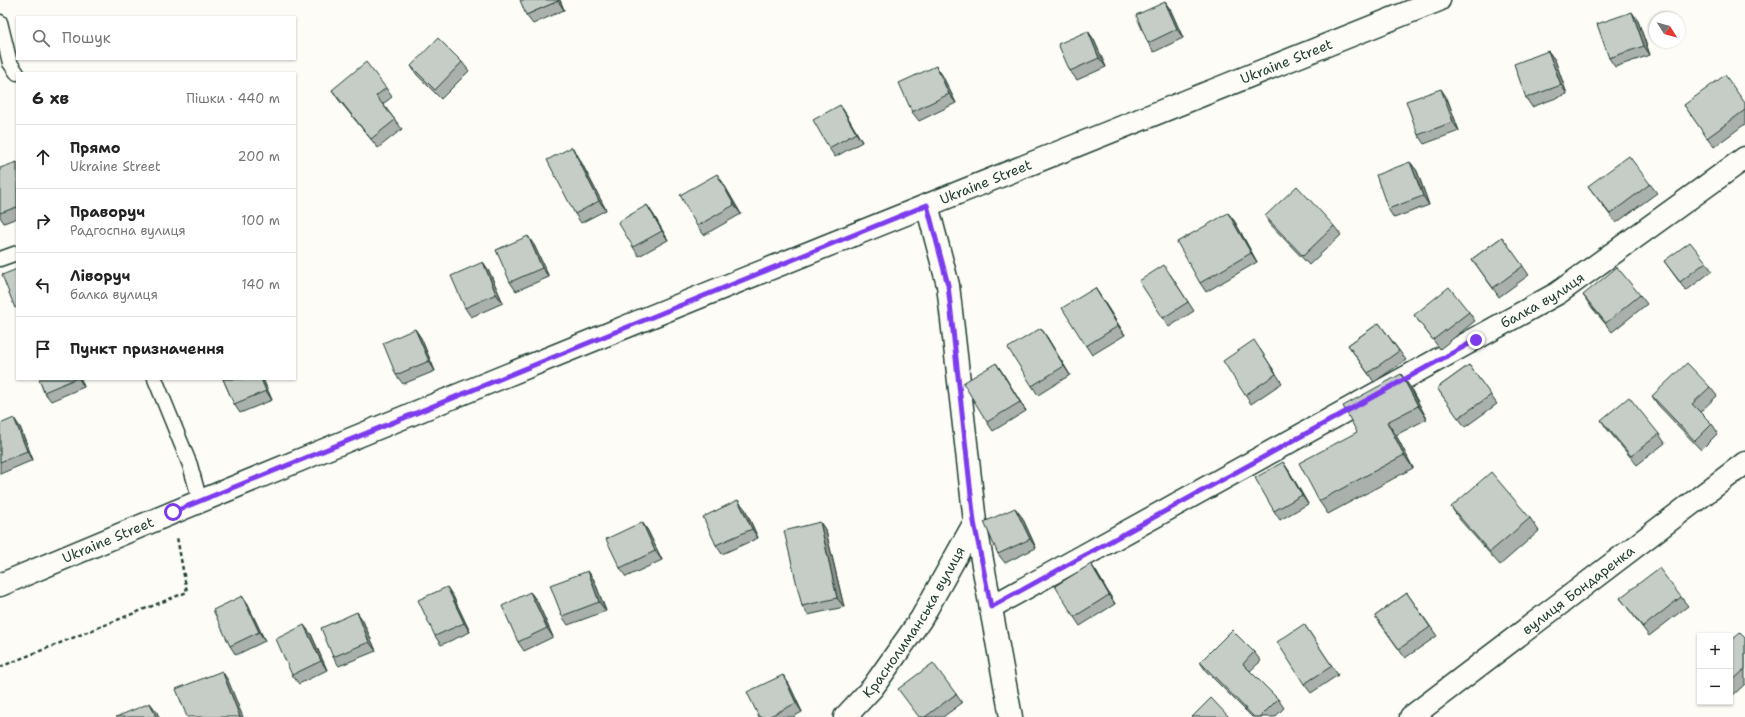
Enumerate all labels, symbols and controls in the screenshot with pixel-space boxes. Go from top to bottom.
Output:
north arrow [1649,12,1685,48]
search box [16,16,296,60]
icon: search [30,27,52,49]
text: Пошук [62,28,111,48]
street label: Ukraine Street [1238,35,1335,88]
text: 6 хв [32,87,69,109]
text: Пішки · 440 m [186,90,280,107]
text: Прямо [70,138,120,158]
icon: ahead [32,146,54,168]
text: 200 m [238,148,280,165]
street label: Ukraine Street [937,155,1034,208]
text: Ukraine Street [70,158,161,175]
text: Праворуч [70,202,145,222]
icon: right [32,210,54,232]
text: 100 m [241,212,280,229]
text: Радгоспна вулиця [70,222,186,239]
text: Ліворуч [70,266,130,286]
street label: балка вулиця [1497,268,1588,332]
icon: left [32,274,54,296]
text: 140 m [241,276,280,293]
text: балка вулиця [70,286,158,303]
route end [1467,331,1485,349]
icon: arrive [32,338,54,360]
text: Пункт призначення [70,339,225,359]
route start [164,503,182,521]
street label: Ukraine Street [59,513,156,567]
street label: вулиця Бондаренка [1518,541,1638,638]
street label: Краснолиманська вулиця [859,543,969,701]
map controls [1697,633,1733,705]
button: + [1697,633,1733,669]
button: − [1697,669,1733,705]

